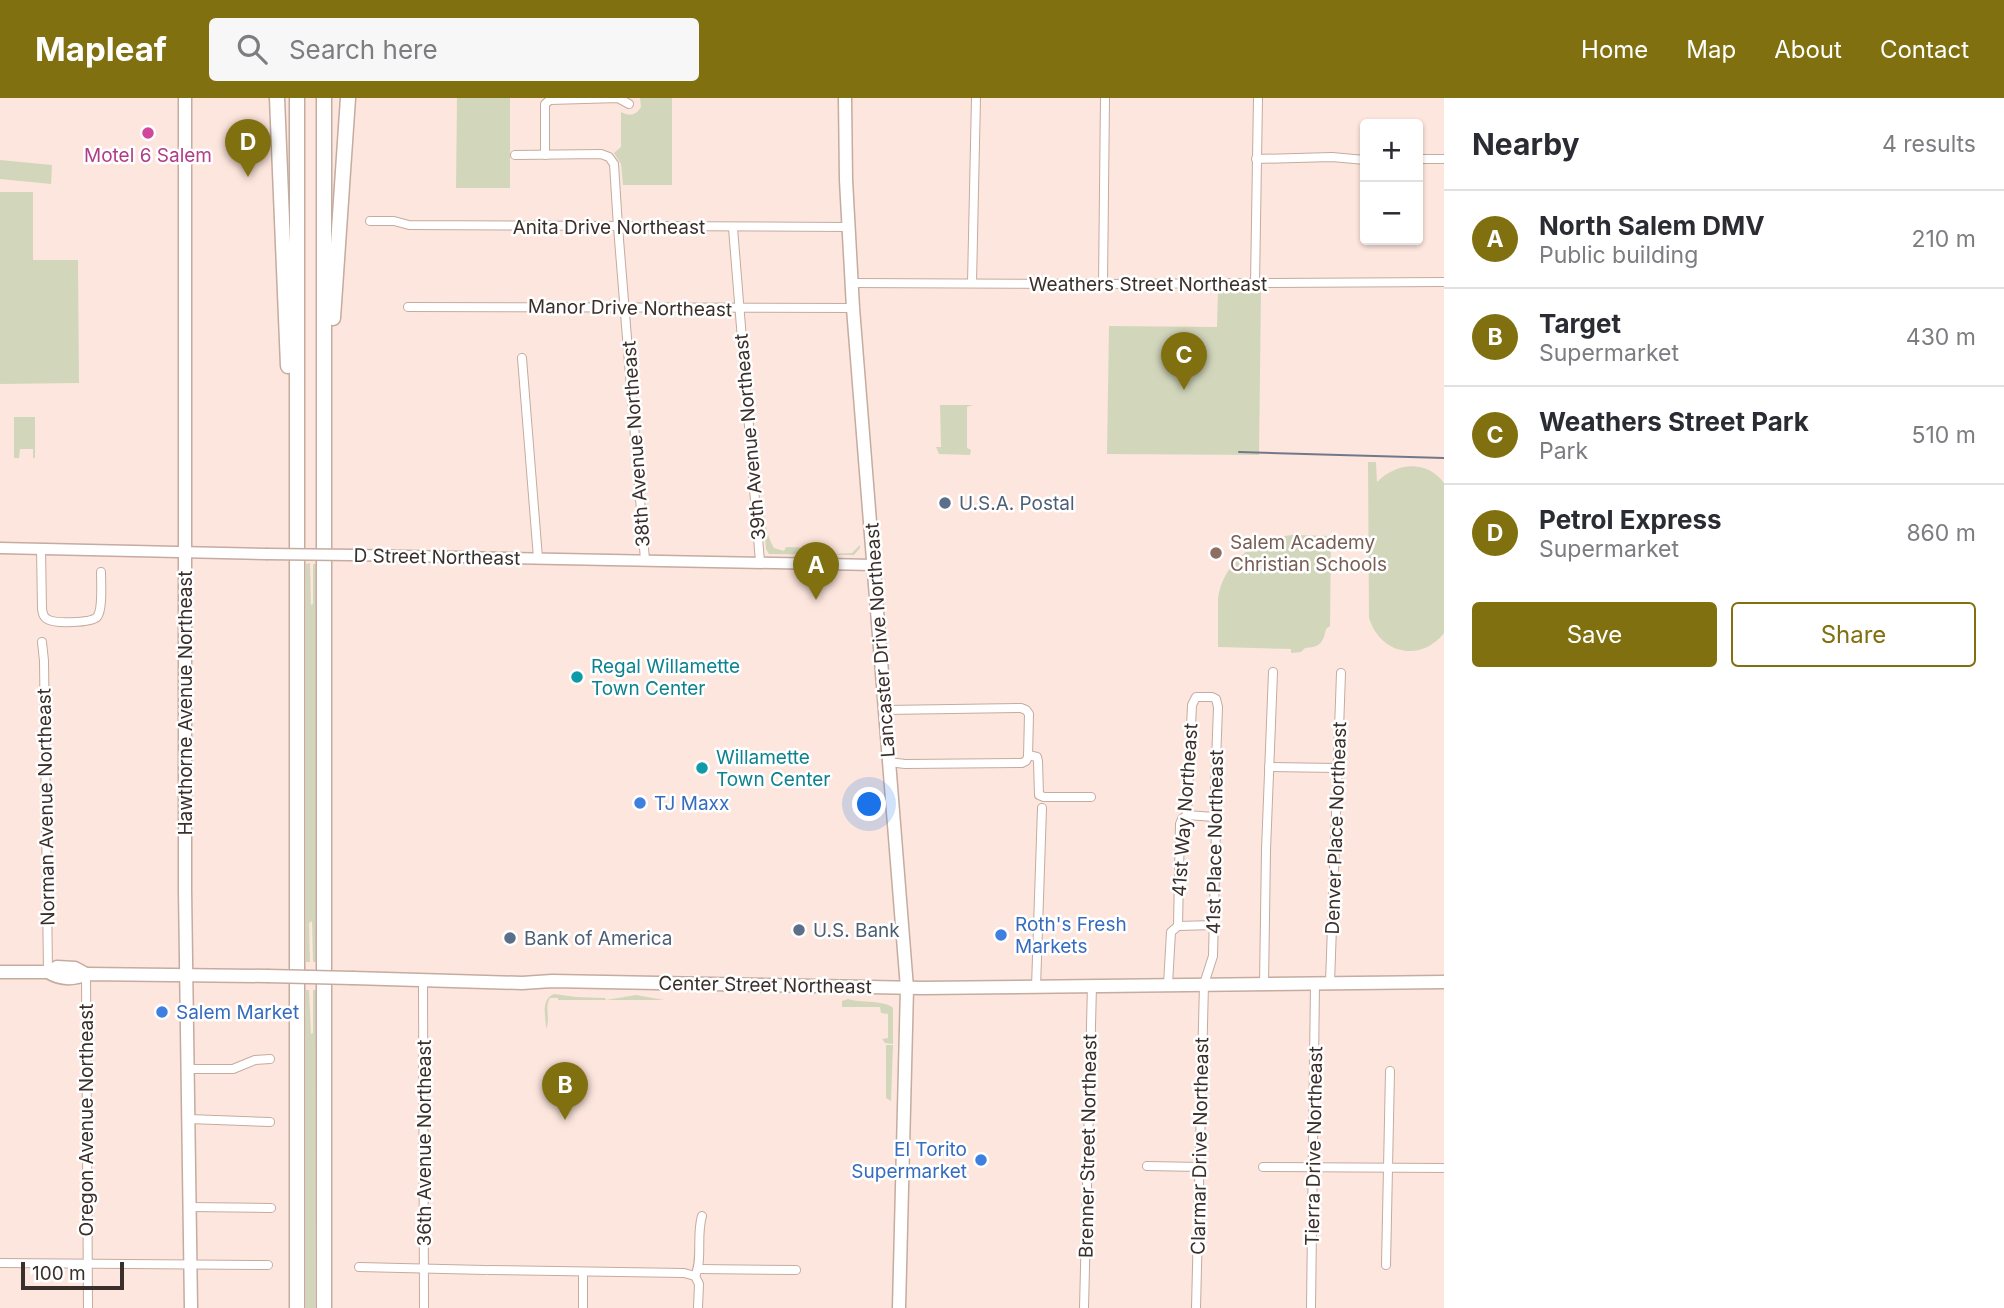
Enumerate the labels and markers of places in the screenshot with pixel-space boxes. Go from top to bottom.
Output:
pin: D [225,119,271,177]
marker: Motel 6 Salem [140,125,156,141]
place label: Motel 6 Salem [84,144,212,167]
pin: C [1161,332,1207,390]
place label: U.S.A. Postal [959,492,1075,515]
marker: U.S.A. Postal [937,495,953,511]
place label: Salem Academy Christian Schools [1230,531,1387,576]
pin: A [793,542,839,600]
marker: Salem Academy Christian Schools [1208,545,1224,561]
place label: Regal Willamette Town Center [591,655,740,700]
marker: Regal Willamette Town Center [569,669,585,685]
place label: Willamette Town Center [716,746,830,791]
marker: Willamette Town Center [694,760,710,776]
place label: TJ Maxx [654,792,729,815]
marker: TJ Maxx [632,795,648,811]
place label: Roth's Fresh Markets [1015,913,1127,958]
place label: U.S. Bank [813,919,900,942]
marker: U.S. Bank [791,922,807,938]
place label: Bank of America [524,927,672,950]
marker: Roth's Fresh Markets [993,927,1009,943]
marker: Bank of America [502,930,518,946]
place label: Salem Market [176,1001,299,1024]
marker: Salem Market [154,1004,170,1020]
pin: B [542,1062,588,1120]
place label: El Torito Supermarket [851,1138,967,1183]
marker: El Torito Supermarket [973,1152,989,1168]

